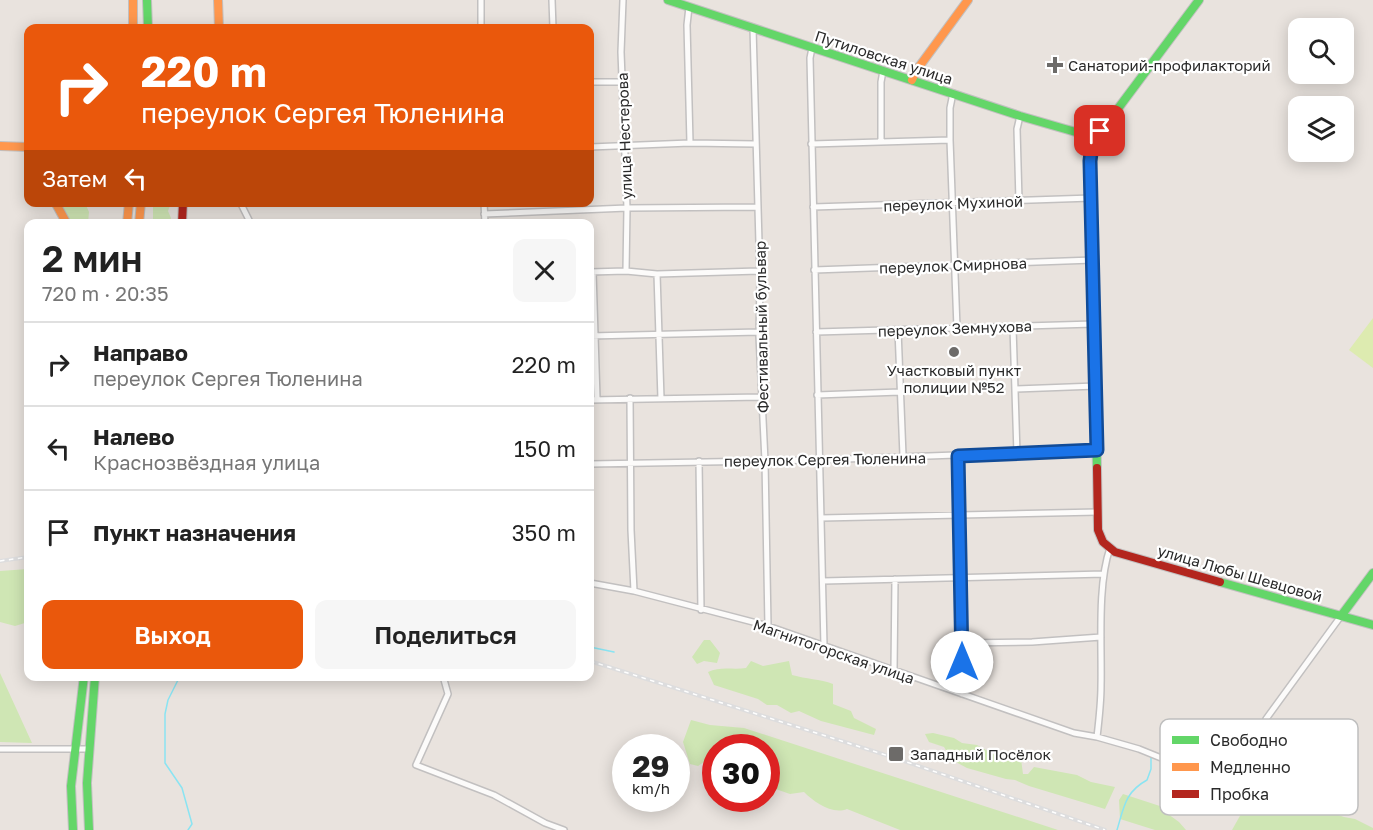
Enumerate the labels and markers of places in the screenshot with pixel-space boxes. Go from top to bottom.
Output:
marker: Cанаторий-профилакторий [1046,56,1064,74]
place label: Cанаторий-профилакторий [1068,56,1271,74]
pin [1074,105,1125,156]
marker: Участковый пункт полиции №52 [947,345,961,359]
place label: Участковый пункт полиции №52 [887,361,1022,396]
marker: Западный Посёлок [887,745,905,763]
place label: Западный Посёлок [910,745,1051,763]

